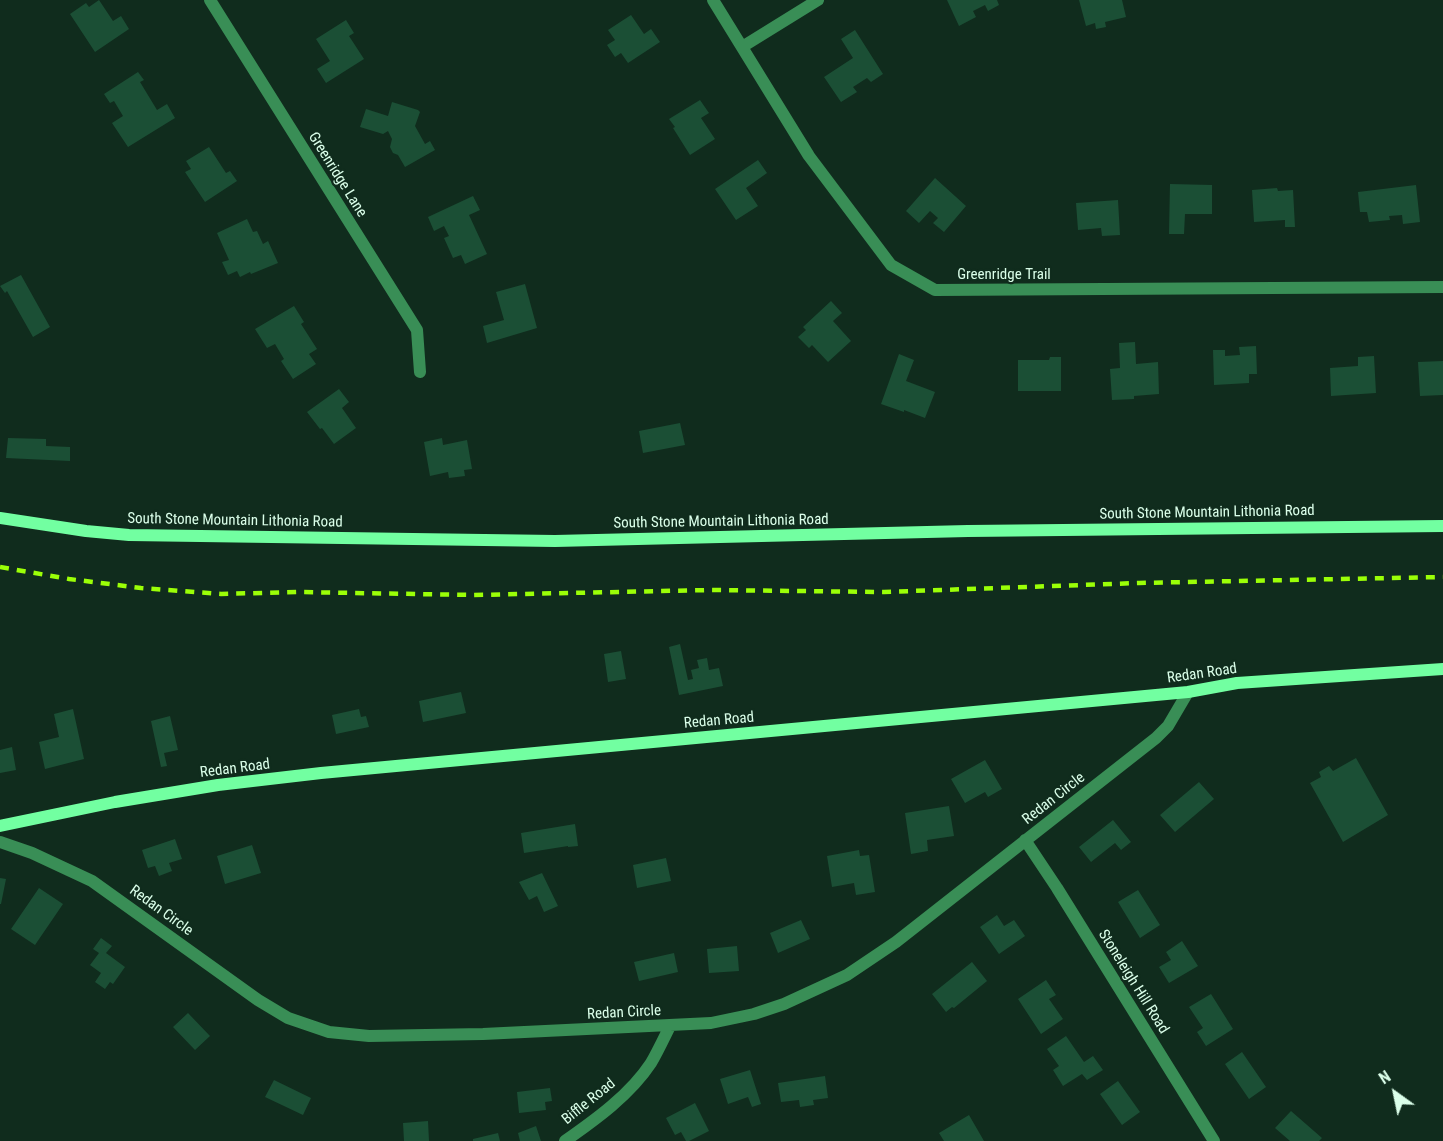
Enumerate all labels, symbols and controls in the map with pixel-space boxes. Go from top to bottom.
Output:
street label: Greenridge Lane [304,129,370,221]
street label: Greenridge Trail [957,266,1051,284]
street label: South Stone Mountain Lithonia Road [1099,502,1315,524]
street label: South Stone Mountain Lithonia Road [127,510,343,532]
street label: South Stone Mountain Lithonia Road [613,511,829,533]
street label: Redan Road [1166,660,1238,688]
street label: Redan Road [683,709,755,733]
street label: Redan Road [199,756,271,782]
street label: Redan Circle [1019,769,1089,829]
street label: Redan Circle [126,882,196,940]
street label: Stoneleigh Hill Road [1094,927,1172,1037]
street label: Redan Circle [587,1002,661,1024]
north arrow [1365,1063,1425,1123]
text: N [1376,1067,1394,1088]
street label: Biffle Road [559,1075,619,1129]

